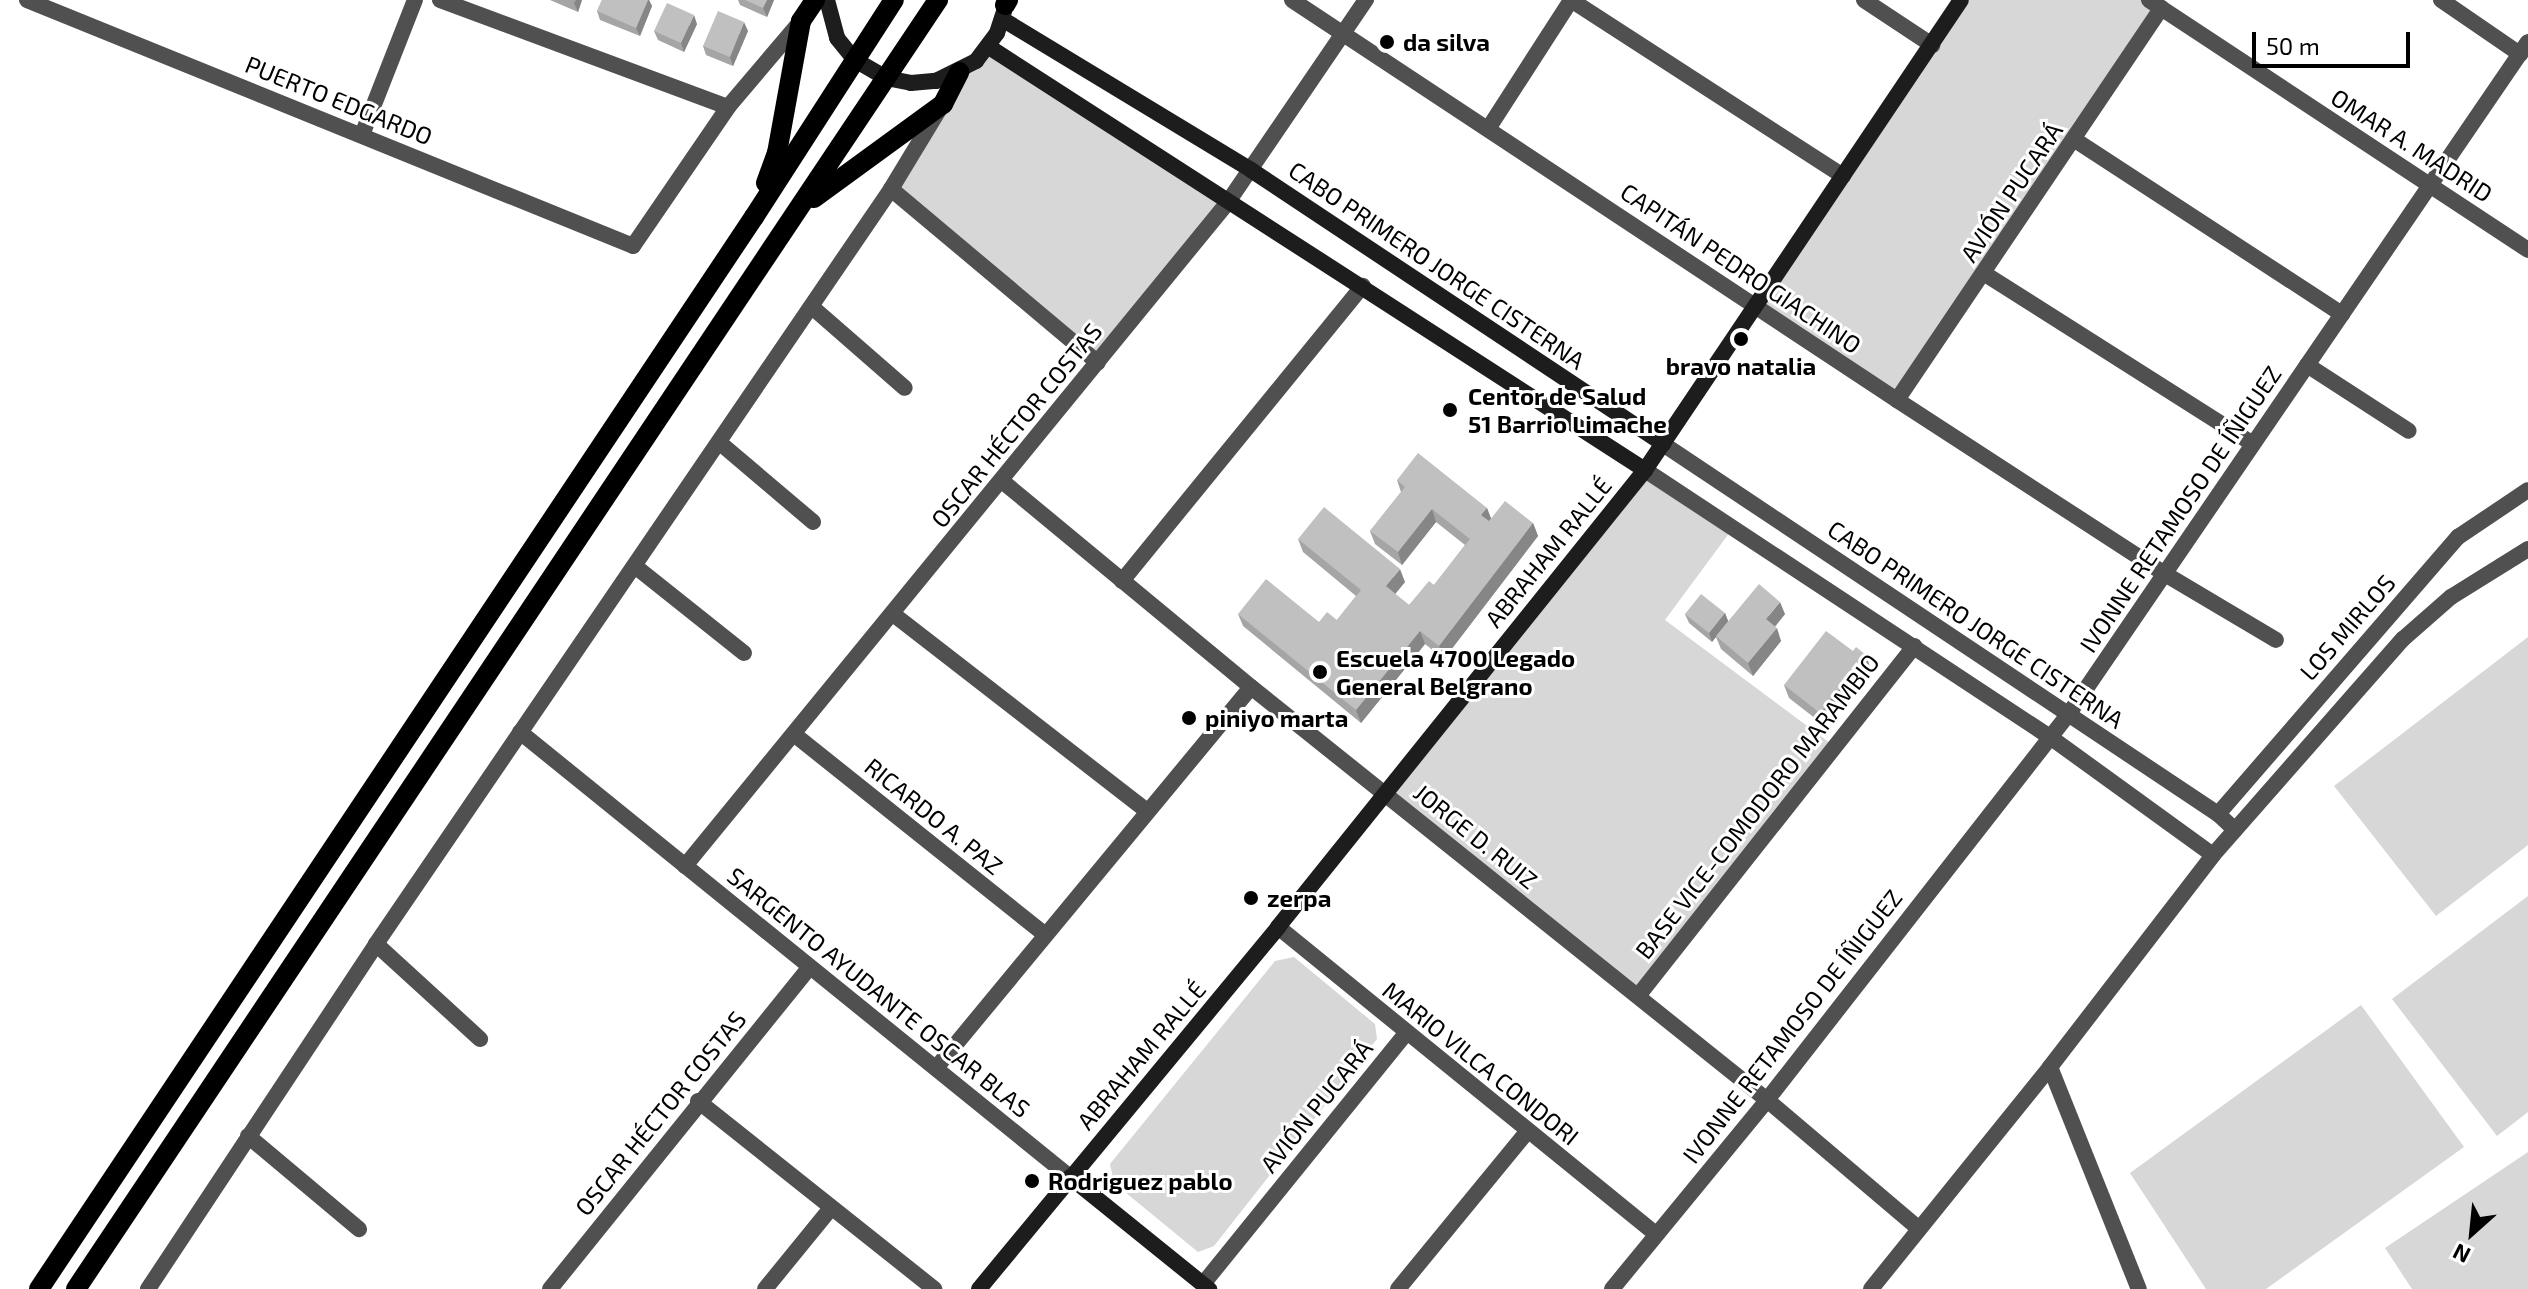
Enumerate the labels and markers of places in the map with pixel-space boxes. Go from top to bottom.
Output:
place label: da silva [1403,28,1490,56]
marker: da silva [1378,33,1396,51]
marker: bravo natalia [1732,330,1750,348]
place label: bravo natalia [1666,352,1816,380]
place label: Centor de Salud 51 Barrio Limache [1468,382,1667,438]
marker: Centor de Salud 51 Barrio Limache [1439,399,1461,421]
place label: Escuela 4700 Legado General Belgrano [1336,644,1575,700]
marker: Escuela 4700 Legado General Belgrano [1311,663,1329,681]
place label: piniyo marta [1205,704,1348,732]
marker: piniyo marta [1180,709,1198,727]
place label: zerpa [1267,884,1331,912]
marker: zerpa [1242,889,1260,907]
place label: Rodriguez pablo [1048,1167,1233,1195]
marker: Rodriguez pablo [1023,1172,1041,1190]

